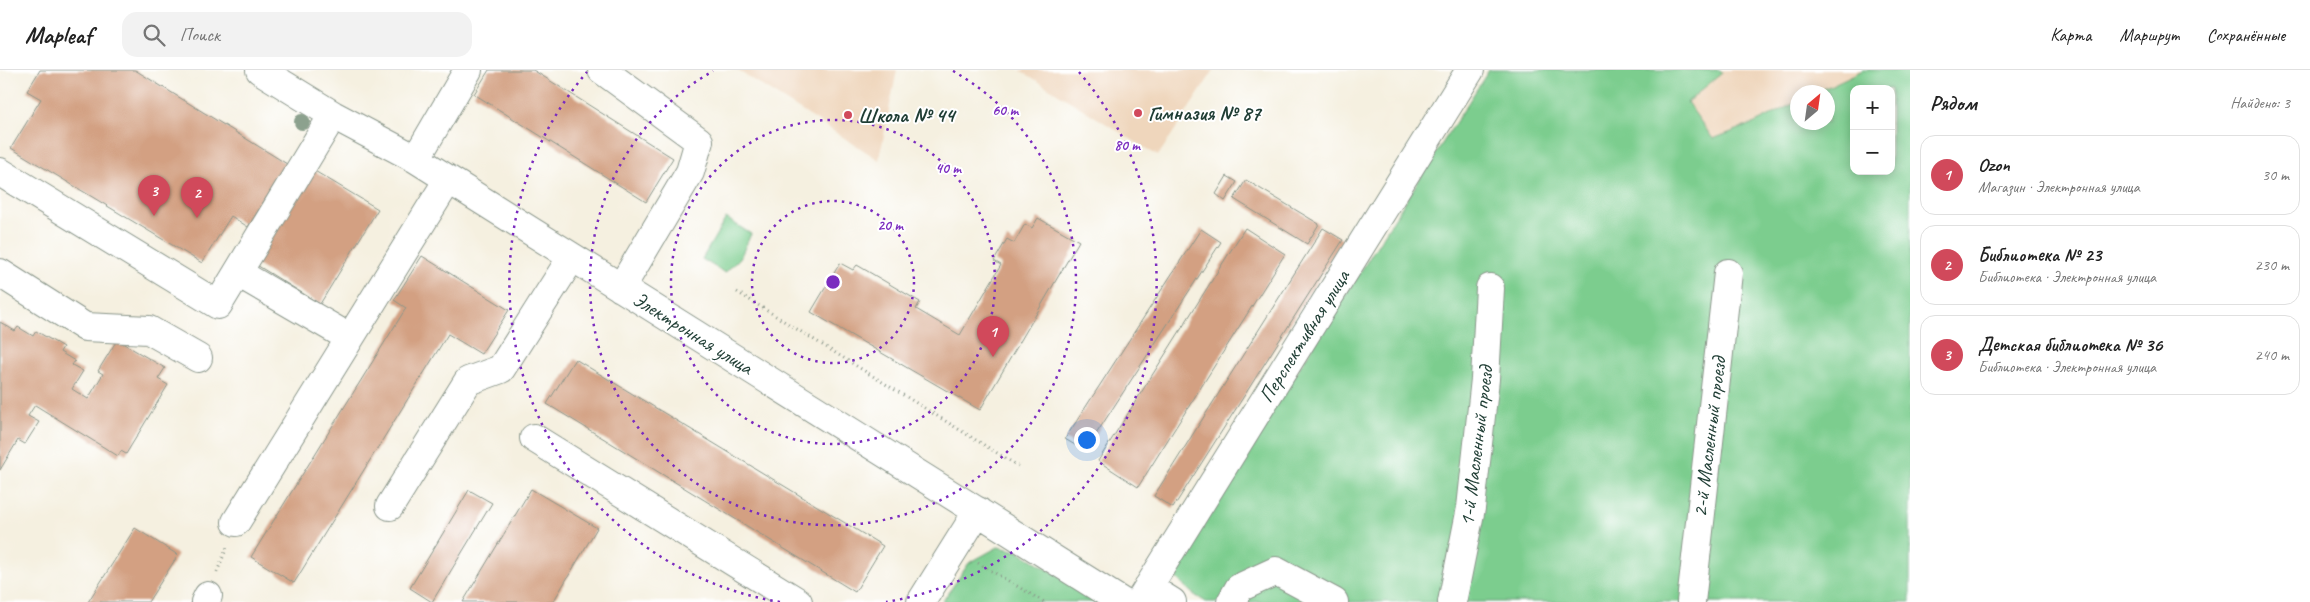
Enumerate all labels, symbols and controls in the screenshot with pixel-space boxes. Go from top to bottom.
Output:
search box [122,12,472,57]
text: Mapleaf [25,20,92,50]
icon: search [140,21,168,49]
text: Поиск [180,23,220,47]
text: Карта [2050,24,2091,46]
text: Маршрут [2119,24,2179,46]
text: Сохранённые [2207,24,2285,46]
north arrow [1790,85,1835,130]
map controls [1850,85,1895,175]
button: + [1850,85,1895,130]
text: Рядом [1930,90,1977,116]
text: Найдено: 3 [2230,93,2290,113]
place label: Гимназия № 87 [1148,100,1263,126]
text: 60 m [992,101,1019,120]
place label: Школа № 44 [858,102,957,128]
marker: Гимназия № 87 [1132,107,1144,119]
marker: Школа № 44 [842,109,854,121]
button: − [1850,130,1895,175]
text: 80 m [1114,136,1141,155]
text: Ozon [1978,153,2010,177]
text: 40 m [935,159,962,178]
text: 1 [1943,165,1951,185]
text: 30 m [2262,165,2289,185]
pin: 3 [138,175,170,216]
pin: 2 [181,177,213,218]
text: Магазин · Электронная улица [1978,177,2140,197]
text: 20 m [877,216,904,235]
text: Библиотека № 23 [1978,243,2101,267]
text: 2 [1943,255,1951,275]
text: 230 m [2255,255,2289,275]
street label: Перспективная улица [1253,264,1356,407]
text: Библиотека · Электронная улица [1978,267,2156,287]
centre of rings [824,273,842,291]
street label: Электронная улица [628,286,759,381]
pin: 1 [977,316,1009,357]
text: Детская библиотека № 36 [1978,333,2162,357]
text: 3 [1943,345,1951,365]
text: 240 m [2255,345,2289,365]
street label: 2-й Масленный проезд [1686,353,1732,518]
text: Библиотека · Электронная улица [1978,357,2156,377]
street label: 1-й Масленный проезд [1453,362,1499,527]
your location [1074,427,1100,453]

